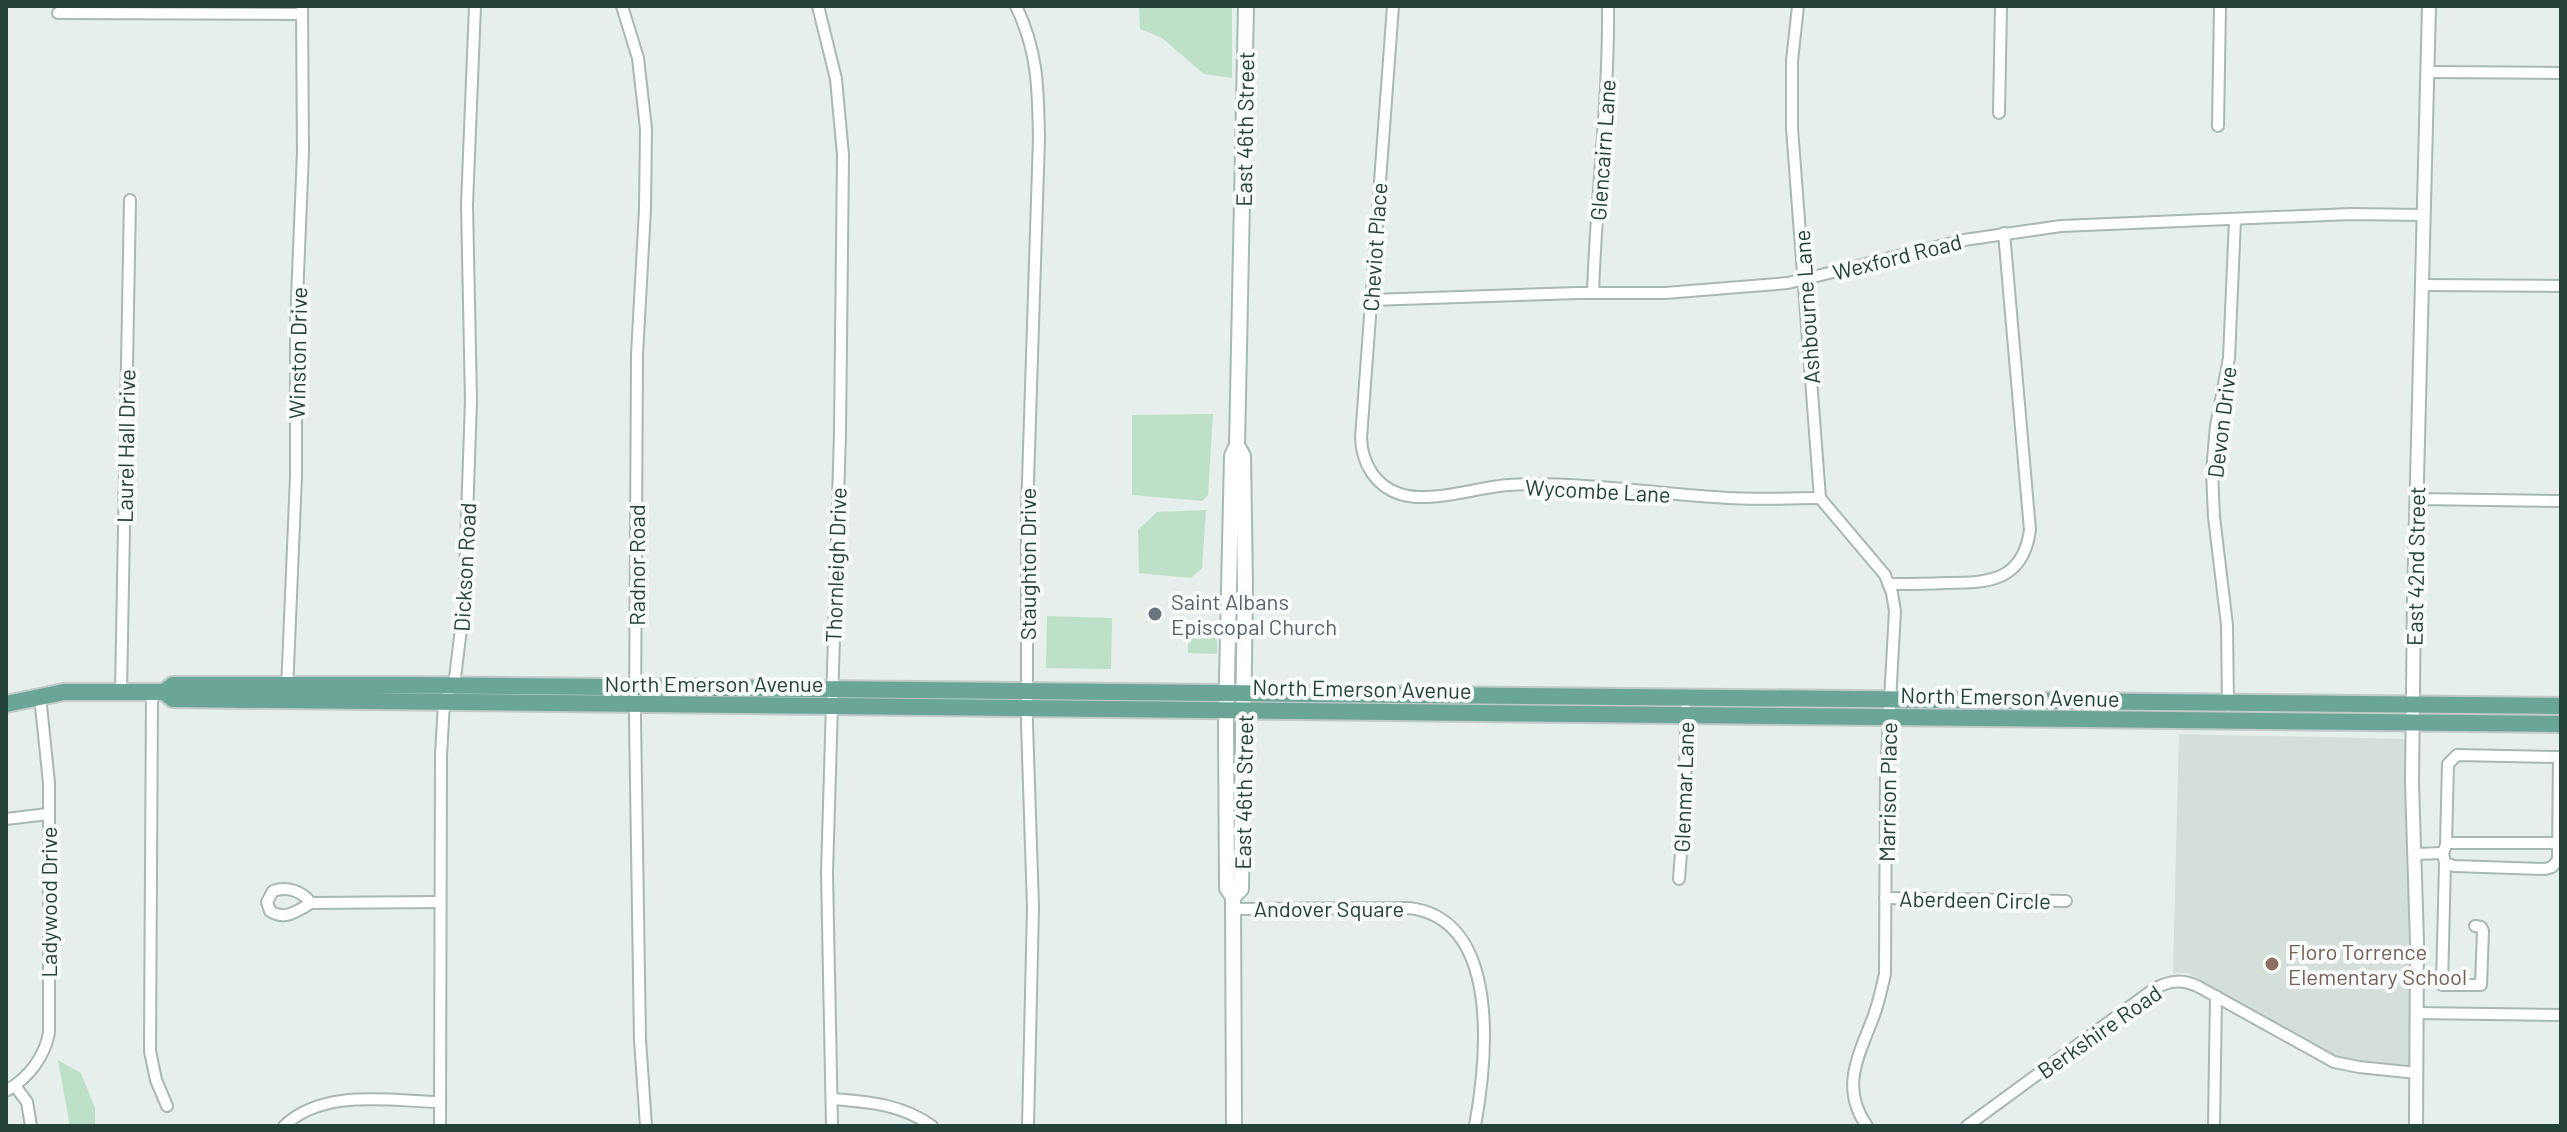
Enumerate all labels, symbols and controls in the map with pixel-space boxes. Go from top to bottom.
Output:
street label: East 46th Street [1230,51,1258,207]
street label: Glencairn Lane [1584,78,1620,222]
street label: Cheviot Place [1357,182,1391,312]
street label: Wexford Road [1830,227,1964,285]
street label: Ashbourne Lane [1788,229,1824,385]
street label: Winston Drive [283,287,311,419]
street label: Devon Drive [2201,365,2241,479]
street label: Laurel Hall Drive [111,369,139,523]
street label: Wycombe Lane [1525,473,1671,507]
street label: East 42nd Street [2401,486,2429,646]
street label: Thornleigh Drive [819,487,851,643]
street label: Staughton Drive [1014,488,1040,640]
street label: Dickson Road [448,502,480,632]
street label: Radnor Road [623,504,649,626]
place label: Saint Albans Episcopal Church [1171,588,1337,639]
marker: Saint Albans Episcopal Church [1146,605,1164,623]
street label: North Emerson Avenue [604,670,824,696]
street label: North Emerson Avenue [1252,673,1472,703]
street label: North Emerson Avenue [1900,681,2120,711]
street label: East 46th Street [1229,714,1257,870]
street label: Glenmar Lane [1668,721,1698,853]
street label: Marrison Place [1873,722,1901,862]
street label: Ladywood Drive [35,827,61,977]
street label: Aberdeen Circle [1899,885,2051,913]
street label: Andover Square [1254,895,1404,921]
place label: Floro Torrence Elementary School [2288,938,2467,989]
marker: Floro Torrence Elementary School [2263,955,2281,973]
street label: Berkshire Road [2032,979,2166,1083]

